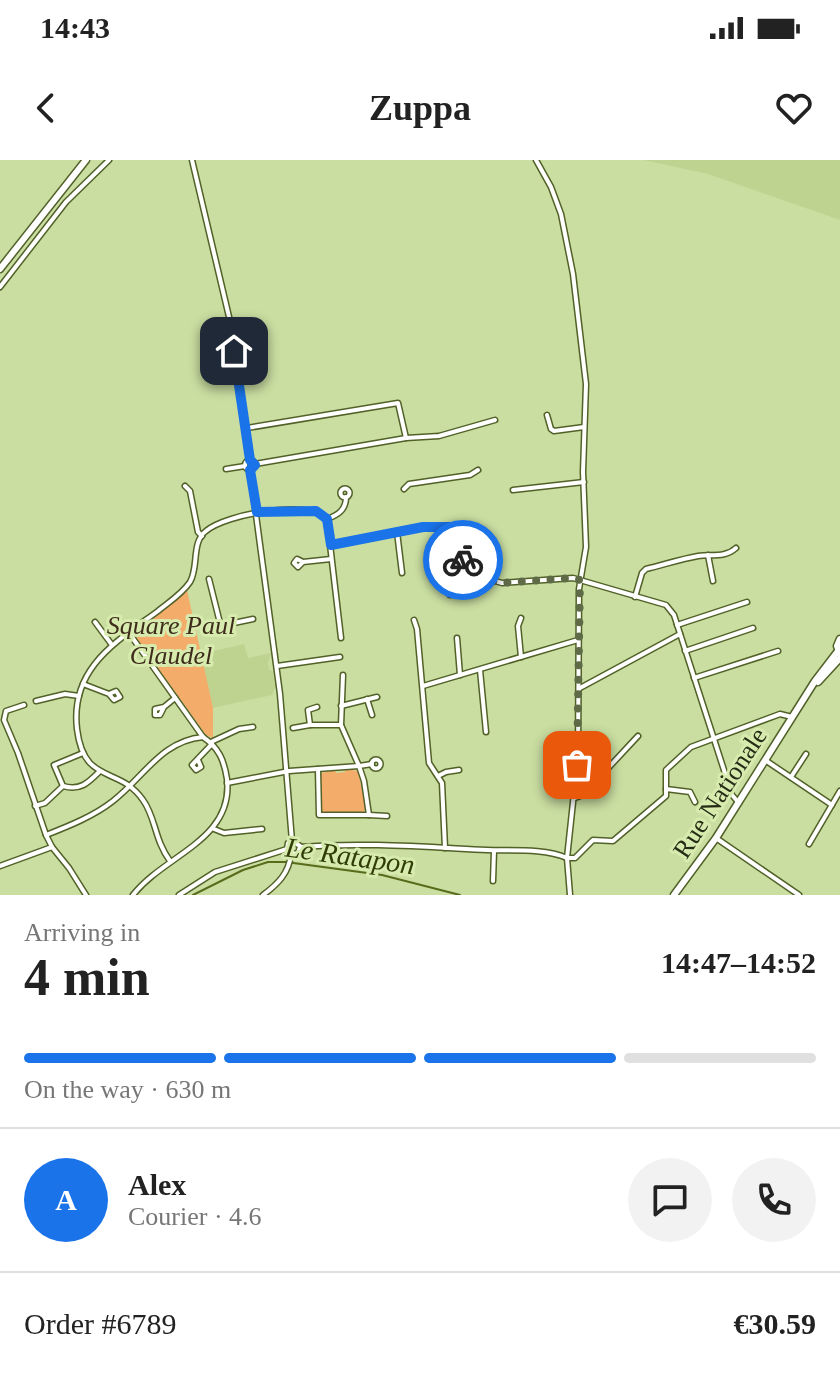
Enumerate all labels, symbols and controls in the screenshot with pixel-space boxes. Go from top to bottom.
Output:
text: 14:43 [40,11,110,44]
icon: back [24,86,68,130]
icon: heart [772,86,816,130]
text: Zuppa [369,88,471,128]
pin [200,317,268,385]
icon: home [212,329,256,373]
courier [423,520,503,600]
icon: bike [441,538,485,582]
park label: Square Paul Claudel [107,611,235,670]
street label: Rue Nationale [667,722,773,864]
pin [543,731,611,799]
icon: bag [555,743,599,787]
water label: Le Ratapon [283,831,416,880]
text: Arriving in [24,918,140,947]
text: 14:47–14:52 [661,946,816,979]
text: 4 min [24,949,150,1006]
text: On the way · 630 m [24,1075,231,1104]
button: chat [628,1158,712,1242]
button: phone [732,1158,816,1242]
text: Alex [128,1168,186,1201]
text: A [55,1183,77,1216]
text: Courier · 4.6 [128,1202,262,1231]
text: Order #6789 [24,1307,176,1340]
text: €30.59 [734,1307,816,1340]

